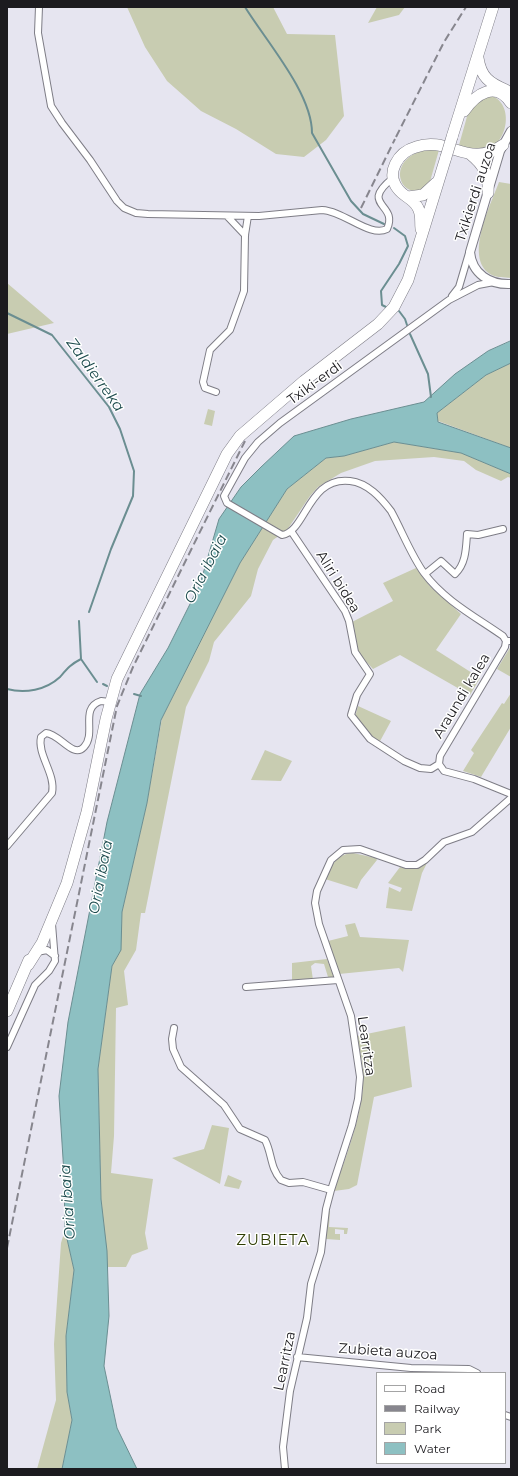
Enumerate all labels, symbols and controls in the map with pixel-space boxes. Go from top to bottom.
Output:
street label: Txikierdi auzoa [452,140,500,244]
water label: Zaldierreka [62,335,128,415]
street label: Txiki-erdi [284,358,346,408]
water label: Oria ibaia [181,531,231,607]
street label: Aliri bidea [312,548,364,616]
street label: Araundi kalea [430,651,494,741]
water label: Oria ibaia [85,838,117,916]
street label: Learritza [353,1015,379,1077]
water label: Oria ibaia [56,1164,80,1240]
district label: ZUBIETA [236,1232,310,1250]
street label: Learritza [271,1330,299,1392]
street label: Zubieta auzoa [338,1340,438,1364]
legend [376,1372,506,1464]
text: Road [414,1381,445,1396]
text: Railway [414,1401,460,1416]
text: Park [414,1421,441,1436]
text: Water [414,1441,450,1456]

